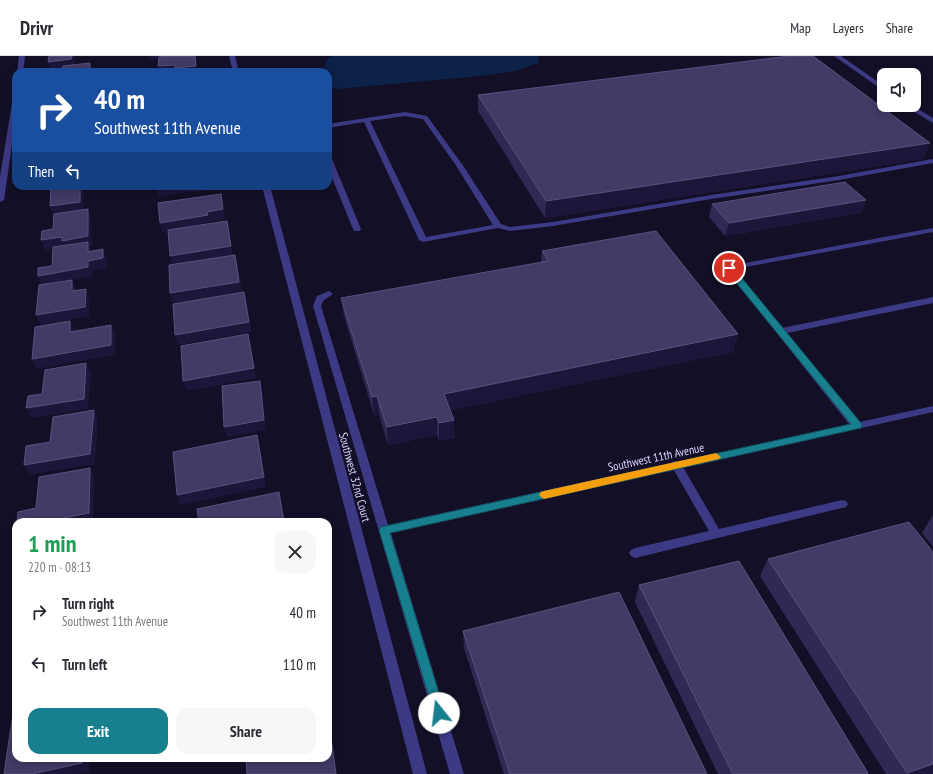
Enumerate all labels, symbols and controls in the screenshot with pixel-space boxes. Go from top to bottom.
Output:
text: Drivr [20,16,53,40]
text: Map [790,19,811,37]
text: Layers [833,19,864,37]
text: Share [886,19,913,37]
map controls [877,68,921,112]
button: sound [877,68,921,112]
text: 40 m [94,80,145,117]
icon: right [28,84,80,136]
text: Southwest 11th Avenue [94,116,241,139]
icon: left [62,160,84,182]
text: Then [28,162,54,181]
pin [712,251,746,285]
icon: arrive [718,257,740,279]
street label: Southwest 32nd Court [336,431,374,524]
street label: Southwest 11th Avenue [607,439,705,475]
text: 1 min [28,528,76,559]
button: close [274,531,316,573]
text: 220 m · 08:13 [28,559,91,576]
text: Turn right [62,594,114,613]
icon: right [28,601,50,623]
text: 40 m [290,603,316,622]
text: Southwest 11th Avenue [62,613,168,630]
icon: left [28,653,50,675]
text: Turn left [62,655,107,674]
text: 110 m [283,655,316,674]
position arrow [418,692,460,734]
button: Exit [28,708,168,754]
button: Share [176,708,316,754]

